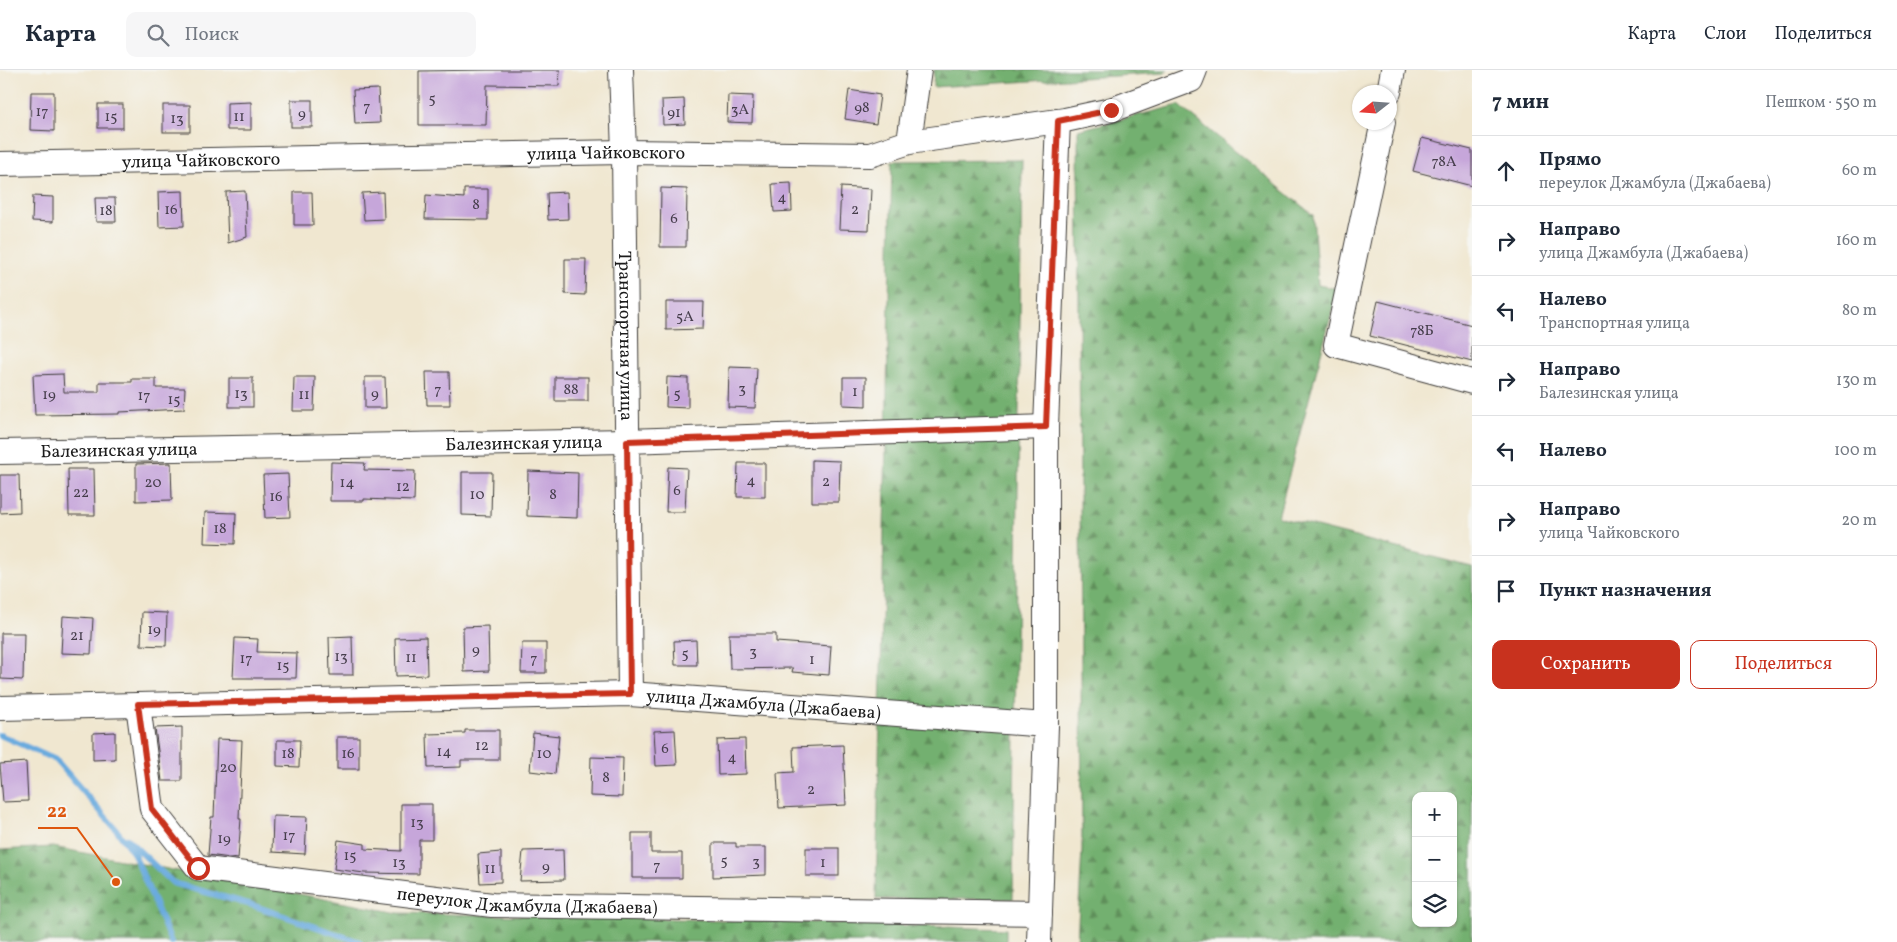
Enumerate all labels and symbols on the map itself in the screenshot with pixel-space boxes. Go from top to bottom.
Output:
north arrow [1352,85,1397,130]
house number: 5 [428,89,436,110]
house number: 7 [363,97,371,118]
house number: 98 [854,98,870,119]
route end [1100,99,1123,122]
house number: 3А [731,100,750,121]
house number: 17 [35,102,49,123]
house number: 91 [667,103,681,124]
house number: 9 [298,104,306,125]
house number: 15 [104,107,118,128]
house number: 11 [233,107,245,128]
house number: 13 [170,109,184,130]
street label: улица Чайковского [526,141,685,168]
street label: улица Чайковского [121,148,280,176]
house number: 78А [1431,152,1457,173]
house number: 4 [778,188,787,209]
house number: 8 [472,195,480,216]
house number: 16 [164,200,178,221]
house number: 2 [851,200,859,221]
house number: 18 [99,201,113,222]
house number: 6 [670,209,678,230]
street label: Транспортная улица [611,251,638,421]
house number: 5А [676,307,694,328]
house number: 78Б [1410,321,1434,342]
house number: 3 [738,379,746,400]
house number: 7 [434,380,442,401]
house number: 88 [563,380,579,401]
house number: 1 [852,382,858,403]
house number: 13 [234,384,248,405]
house number: 9 [371,384,379,405]
house number: 5 [673,384,681,405]
house number: 19 [42,385,56,406]
house number: 11 [298,385,310,406]
house number: 17 [137,386,151,407]
house number: 15 [167,390,181,411]
street label: Балезинская улица [445,430,603,458]
street label: Балезинская улица [40,438,198,465]
house number: 4 [747,471,756,492]
house number: 2 [822,472,830,493]
house number: 20 [145,473,161,494]
house number: 14 [340,473,354,494]
house number: 12 [396,477,410,498]
house number: 6 [673,481,681,502]
house number: 22 [73,483,89,504]
house number: 10 [470,485,484,506]
house number: 8 [549,485,557,506]
house number: 16 [269,487,283,508]
house number: 18 [213,519,227,540]
house number: 19 [147,620,161,641]
house number: 21 [70,626,84,647]
house number: 9 [472,640,480,661]
house number: 3 [749,642,757,663]
house number: 5 [681,644,689,665]
house number: 13 [334,647,348,668]
house number: 11 [405,648,417,669]
house number: 17 [239,649,253,670]
house number: 7 [530,649,538,670]
house number: 1 [809,650,815,671]
house number: 15 [276,656,290,677]
street label: улица Джамбула (Джабаева) [645,684,882,727]
house number: 12 [475,736,489,757]
house number: 6 [661,739,669,760]
house number: 14 [437,742,451,763]
house number: 18 [281,744,295,765]
house number: 16 [341,744,355,765]
house number: 10 [537,744,551,765]
house number: 4 [728,748,737,769]
house number: 20 [220,758,236,779]
house number: 8 [602,768,610,789]
house number: 2 [807,780,815,801]
callout: 22 [38,794,77,828]
text: 22 [47,799,67,825]
house number: 13 [410,813,424,834]
house number: 17 [282,826,296,847]
house number: 19 [217,829,231,850]
house number: 15 [343,846,357,867]
house number: 5 [720,851,728,872]
house number: 3 [752,852,760,873]
house number: 13 [392,853,406,874]
house number: 1 [820,853,826,874]
house number: 7 [653,856,661,877]
route start [187,857,210,880]
house number: 9 [542,857,550,878]
house number: 11 [484,859,496,880]
street label: переулок Джамбула (Джабаева) [395,882,658,921]

